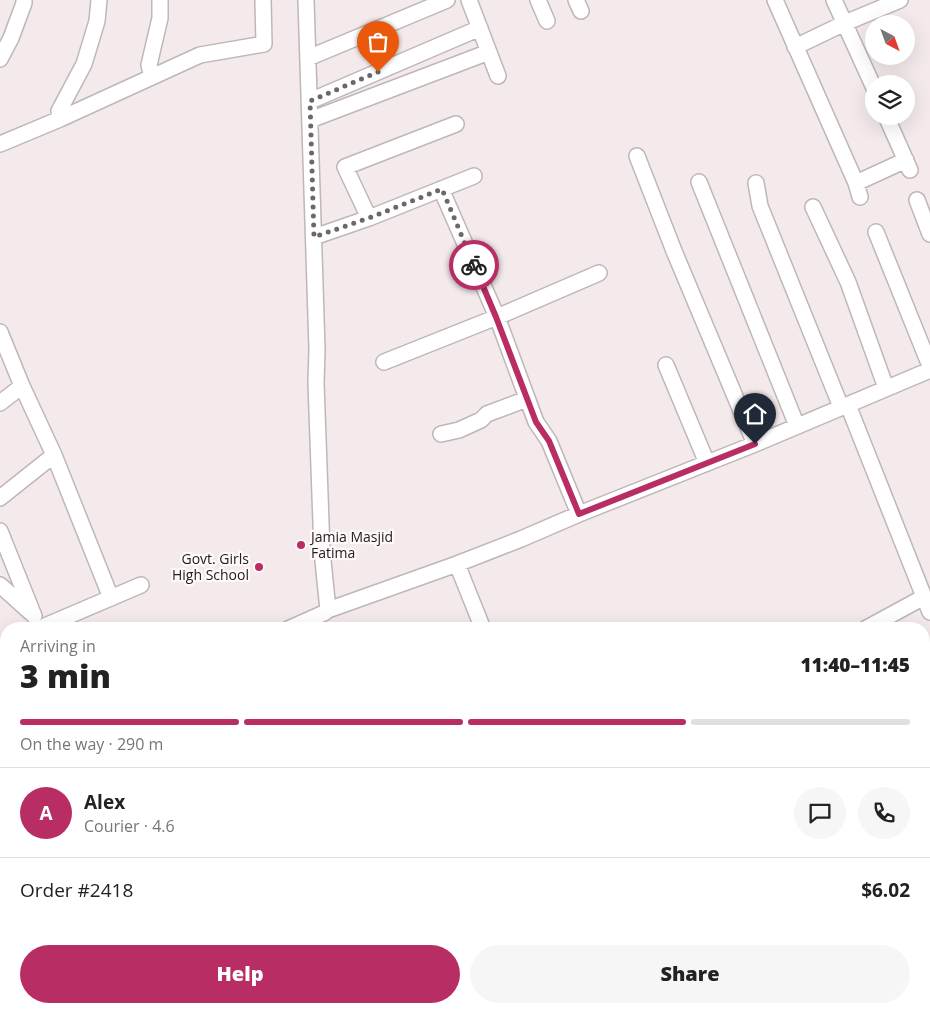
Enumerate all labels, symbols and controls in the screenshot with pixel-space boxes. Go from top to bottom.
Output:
north arrow [865,15,915,65]
map controls [865,15,915,125]
pin [357,21,399,72]
icon: bag [364,28,392,56]
button: layers [865,75,915,125]
courier [449,240,499,290]
icon: bike [460,251,488,279]
pin [734,393,776,444]
icon: home [741,400,769,428]
place label: Jamia Masjid Fatima [309,527,393,562]
marker: Jamia Masjid Fatima [295,539,307,551]
place label: Govt. Girls High School [172,549,249,584]
marker: Govt. Girls High School [253,561,265,573]
text: Arriving in [20,635,96,657]
text: 11:40–11:45 [800,652,910,678]
text: 3 min [20,654,111,697]
text: On the way · 290 m [20,733,163,755]
button: chat [794,787,846,839]
button: phone [858,787,910,839]
text: Alex [84,789,125,815]
text: A [39,800,53,826]
text: Courier · 4.6 [84,815,175,837]
text: Order #2418 [20,877,133,903]
text: $6.02 [861,877,910,903]
button: Help [20,945,460,1003]
button: Share [470,945,910,1003]

